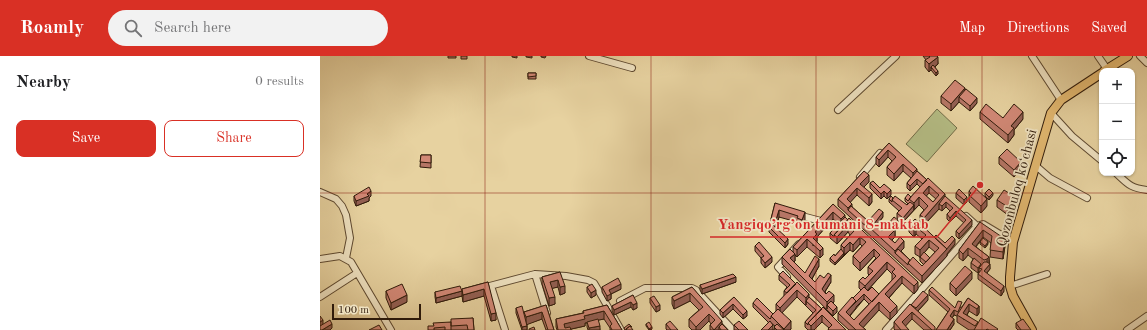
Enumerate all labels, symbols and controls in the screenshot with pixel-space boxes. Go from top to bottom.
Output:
search box [108,10,388,46]
icon: search [122,17,144,39]
text: Roamly [20,19,84,38]
text: Search here [154,21,231,36]
text: Map [959,21,985,35]
text: Directions [1007,21,1069,35]
text: Saved [1091,21,1127,35]
map controls [1099,68,1135,176]
button: + [1099,68,1135,104]
text: Nearby [16,74,71,91]
text: 0 results [255,75,304,88]
button: − [1099,104,1135,140]
button: Save [16,120,156,157]
button: Share [164,120,304,157]
street label: Qozonbuloq koʻchasi [994,127,1040,248]
button: locate [1099,140,1135,176]
callout: Yangiqo’rg’on tumani 8-maktab [710,210,937,237]
text: Yangiqo’rg’on tumani 8-maktab [717,218,929,233]
scale bar [332,302,421,321]
text: 100 m [338,305,369,316]

